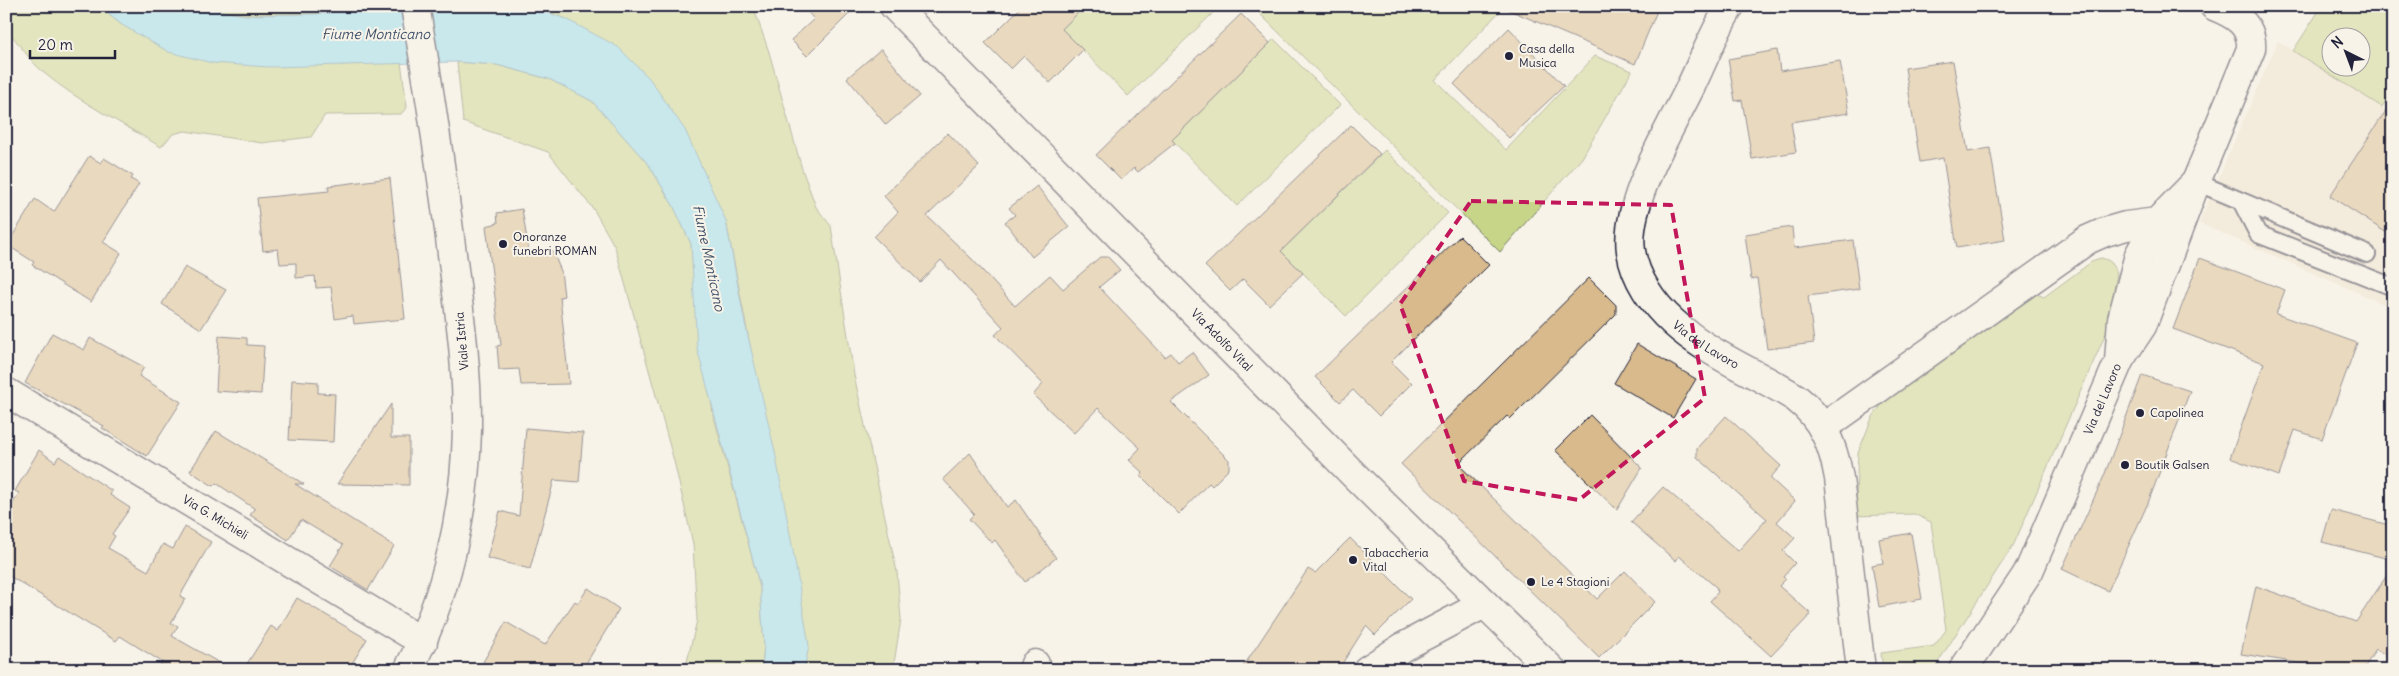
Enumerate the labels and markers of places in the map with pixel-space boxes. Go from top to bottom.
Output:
place label: Casa della Musica [1519,41,1575,70]
marker: Casa della Musica [1503,50,1515,62]
place label: Onoranze funebri ROMAN [513,229,597,258]
marker: Onoranze funebri ROMAN [497,238,509,250]
place label: Capolinea [2150,405,2204,420]
marker: Capolinea [2134,407,2146,419]
place label: Boutik Galsen [2135,457,2209,472]
marker: Boutik Galsen [2119,459,2131,471]
place label: Tabaccheria Vital [1363,545,1429,574]
marker: Tabaccheria Vital [1347,554,1359,566]
place label: Le 4 Stagioni [1541,574,1609,589]
marker: Le 4 Stagioni [1525,576,1537,588]

